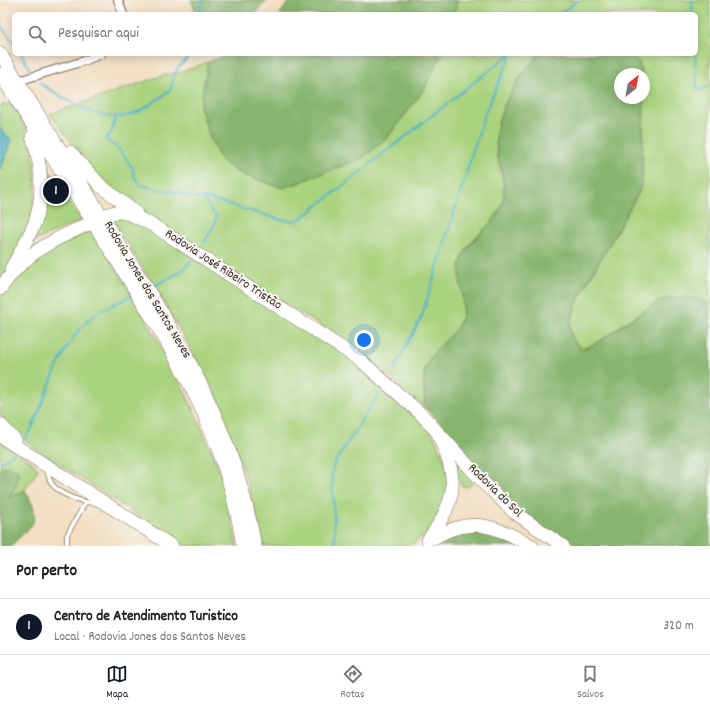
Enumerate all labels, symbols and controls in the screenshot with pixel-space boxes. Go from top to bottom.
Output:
search box [12,12,698,56]
icon: search [26,23,48,45]
text: Pesquisar aqui [58,23,139,45]
north arrow [614,68,650,104]
pin: 1 [43,176,69,206]
street label: Rodovia Jones dos Santos Neves [98,218,196,362]
street label: Rodovia José Ribeiro Tristão [161,225,286,315]
your location [354,330,374,350]
street label: Rodovia do Sol [463,460,527,522]
text: Por perto [16,560,77,584]
text: Centro de Atendimento Turistico [54,606,238,628]
text: 1 [28,617,30,636]
text: 320 m [664,617,694,636]
text: Local · Rodovia Jones dos Santos Neves [54,628,246,647]
tab: Mapa [106,663,128,703]
tab: Rotas [341,663,365,703]
tab: Salvos [577,663,604,703]

